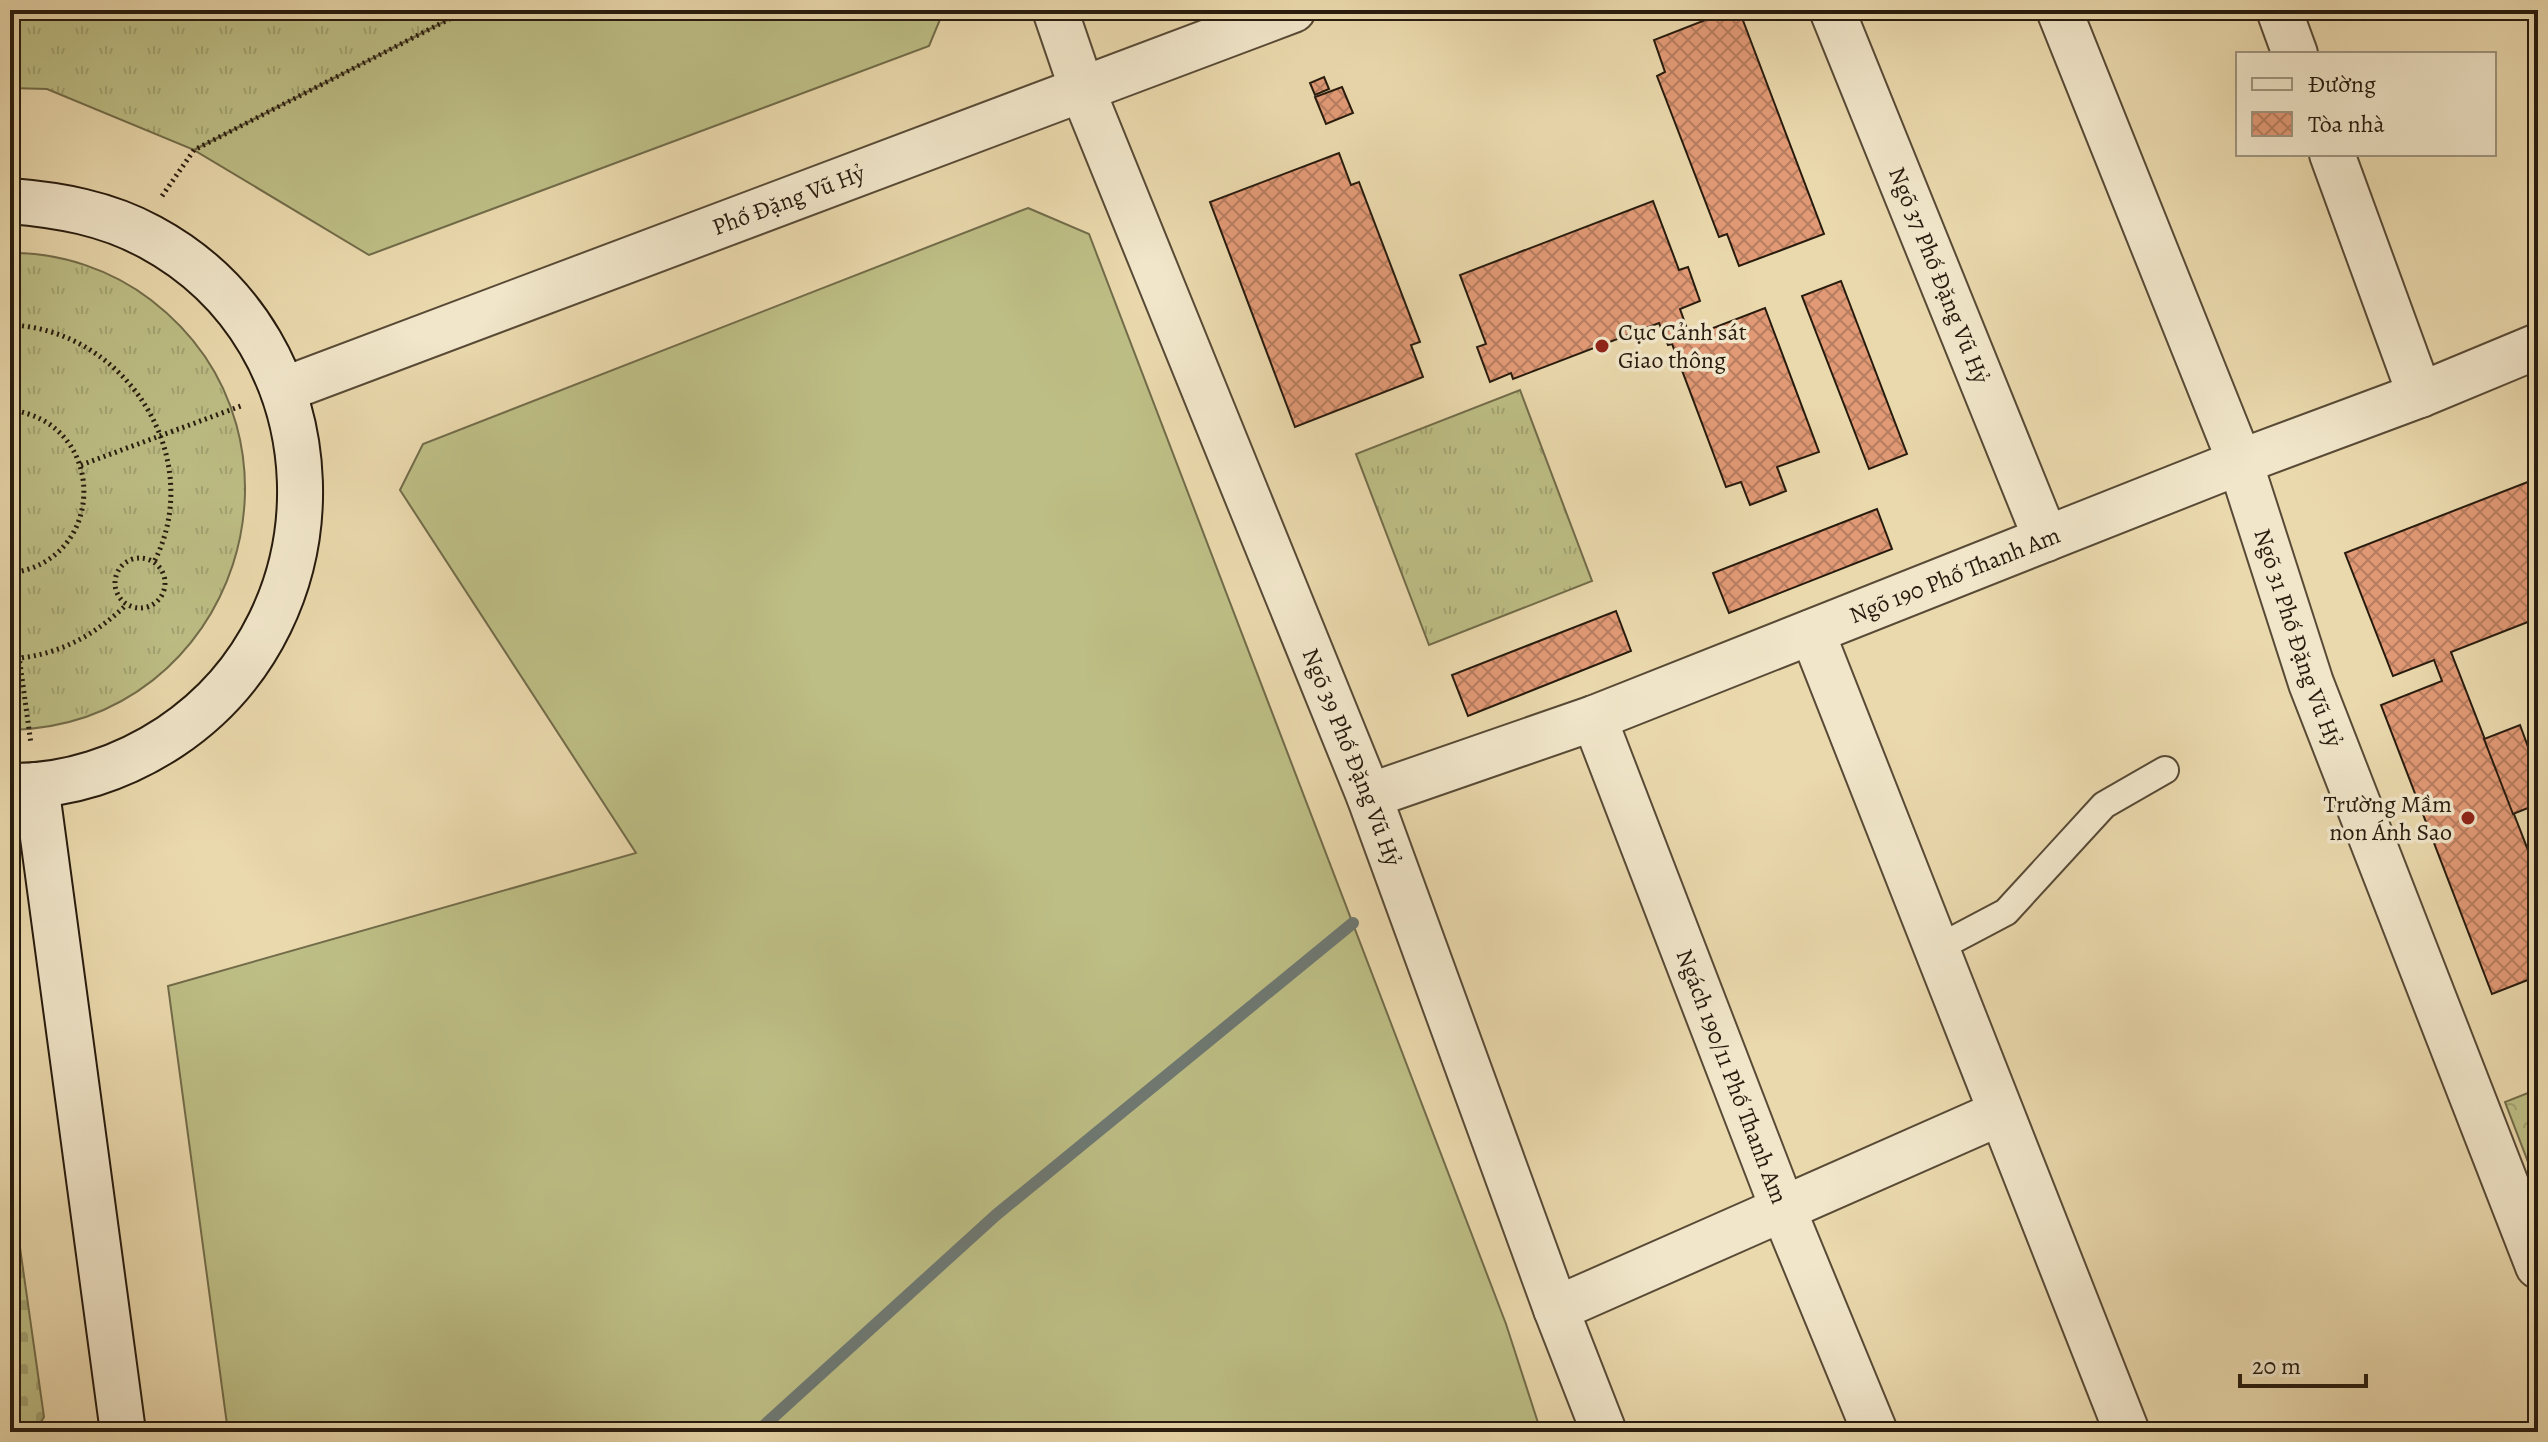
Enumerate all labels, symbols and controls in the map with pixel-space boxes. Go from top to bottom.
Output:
legend [2236,52,2496,156]
text: Đường [2308,68,2376,100]
text: Tòa nhà [2308,108,2386,140]
street label: Phố Đặng Vũ Hỷ [708,157,869,243]
street label: Ngõ 37 Phố Đặng Vũ Hỷ [1881,162,1997,388]
place label: Cục Cảnh sát Giao thông [1618,316,1747,376]
marker: Cục Cảnh sát Giao thông [1593,337,1611,355]
street label: Ngõ 190 Phố Thanh Am [1844,519,2065,631]
street label: Ngõ 31 Phố Đặng Vũ Hỷ [2246,524,2351,752]
street label: Ngõ 39 Phố Đặng Vũ Hỷ [1295,643,1409,871]
place label: Trường Mầm non Ánh Sao [2324,788,2452,848]
marker: Trường Mầm non Ánh Sao [2459,809,2477,827]
street label: Ngách 190/11 Phố Thanh Am [1668,944,1795,1208]
scale bar [2240,1338,2366,1388]
text: 20 m [2252,1350,2301,1382]

